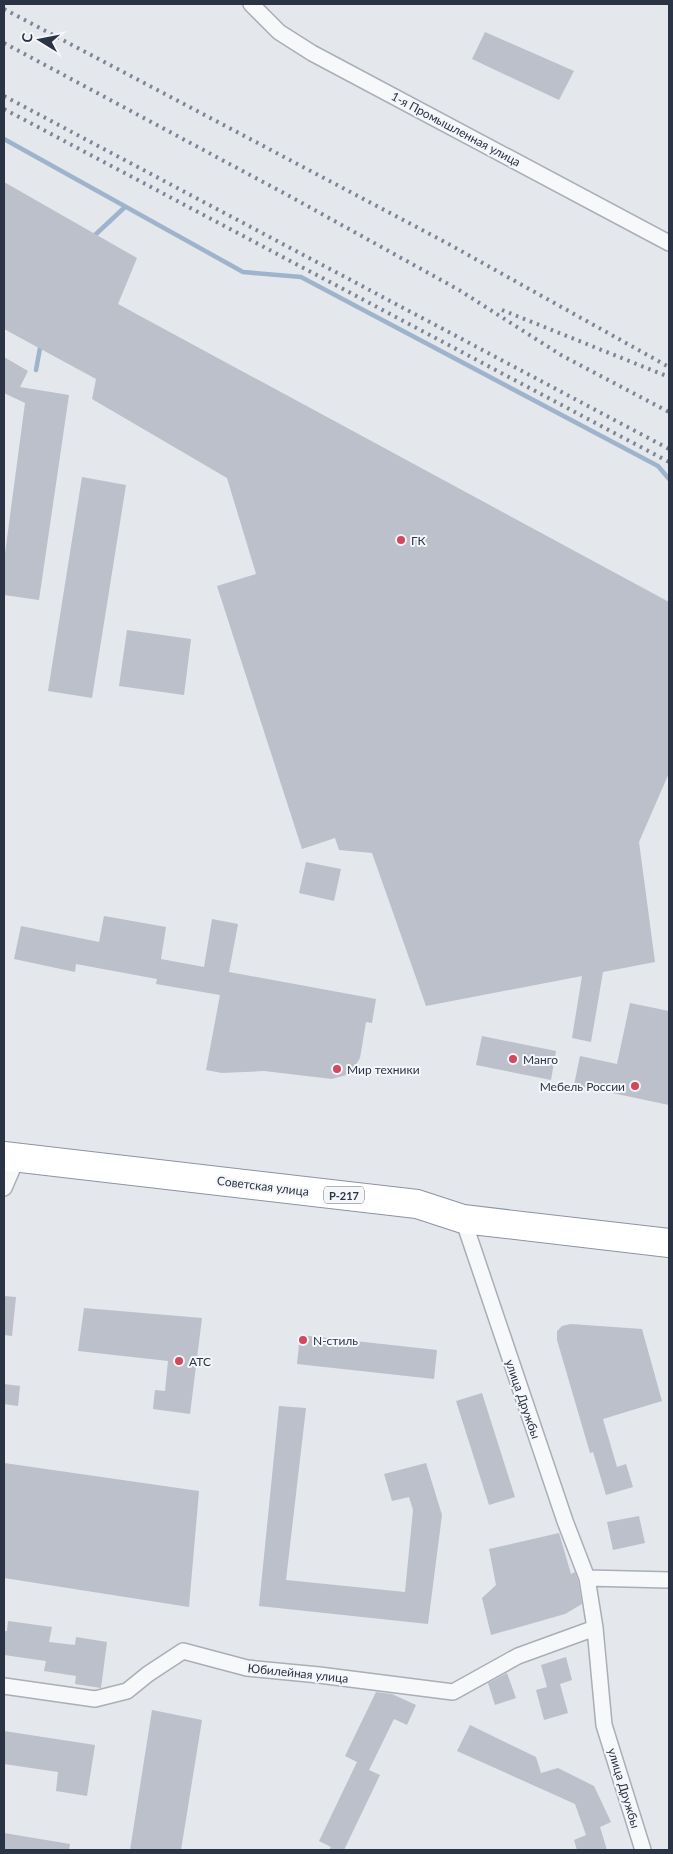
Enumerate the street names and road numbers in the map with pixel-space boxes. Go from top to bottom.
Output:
street label: 1-я Промышленная улица [389,89,523,170]
street label: Советская улица [216,1173,310,1199]
road number: Р-217 [324,1186,364,1204]
street label: улица Дружбы [502,1357,544,1441]
street label: Юбилейная улица [247,1660,349,1686]
street label: улица Дружбы [605,1746,643,1830]

